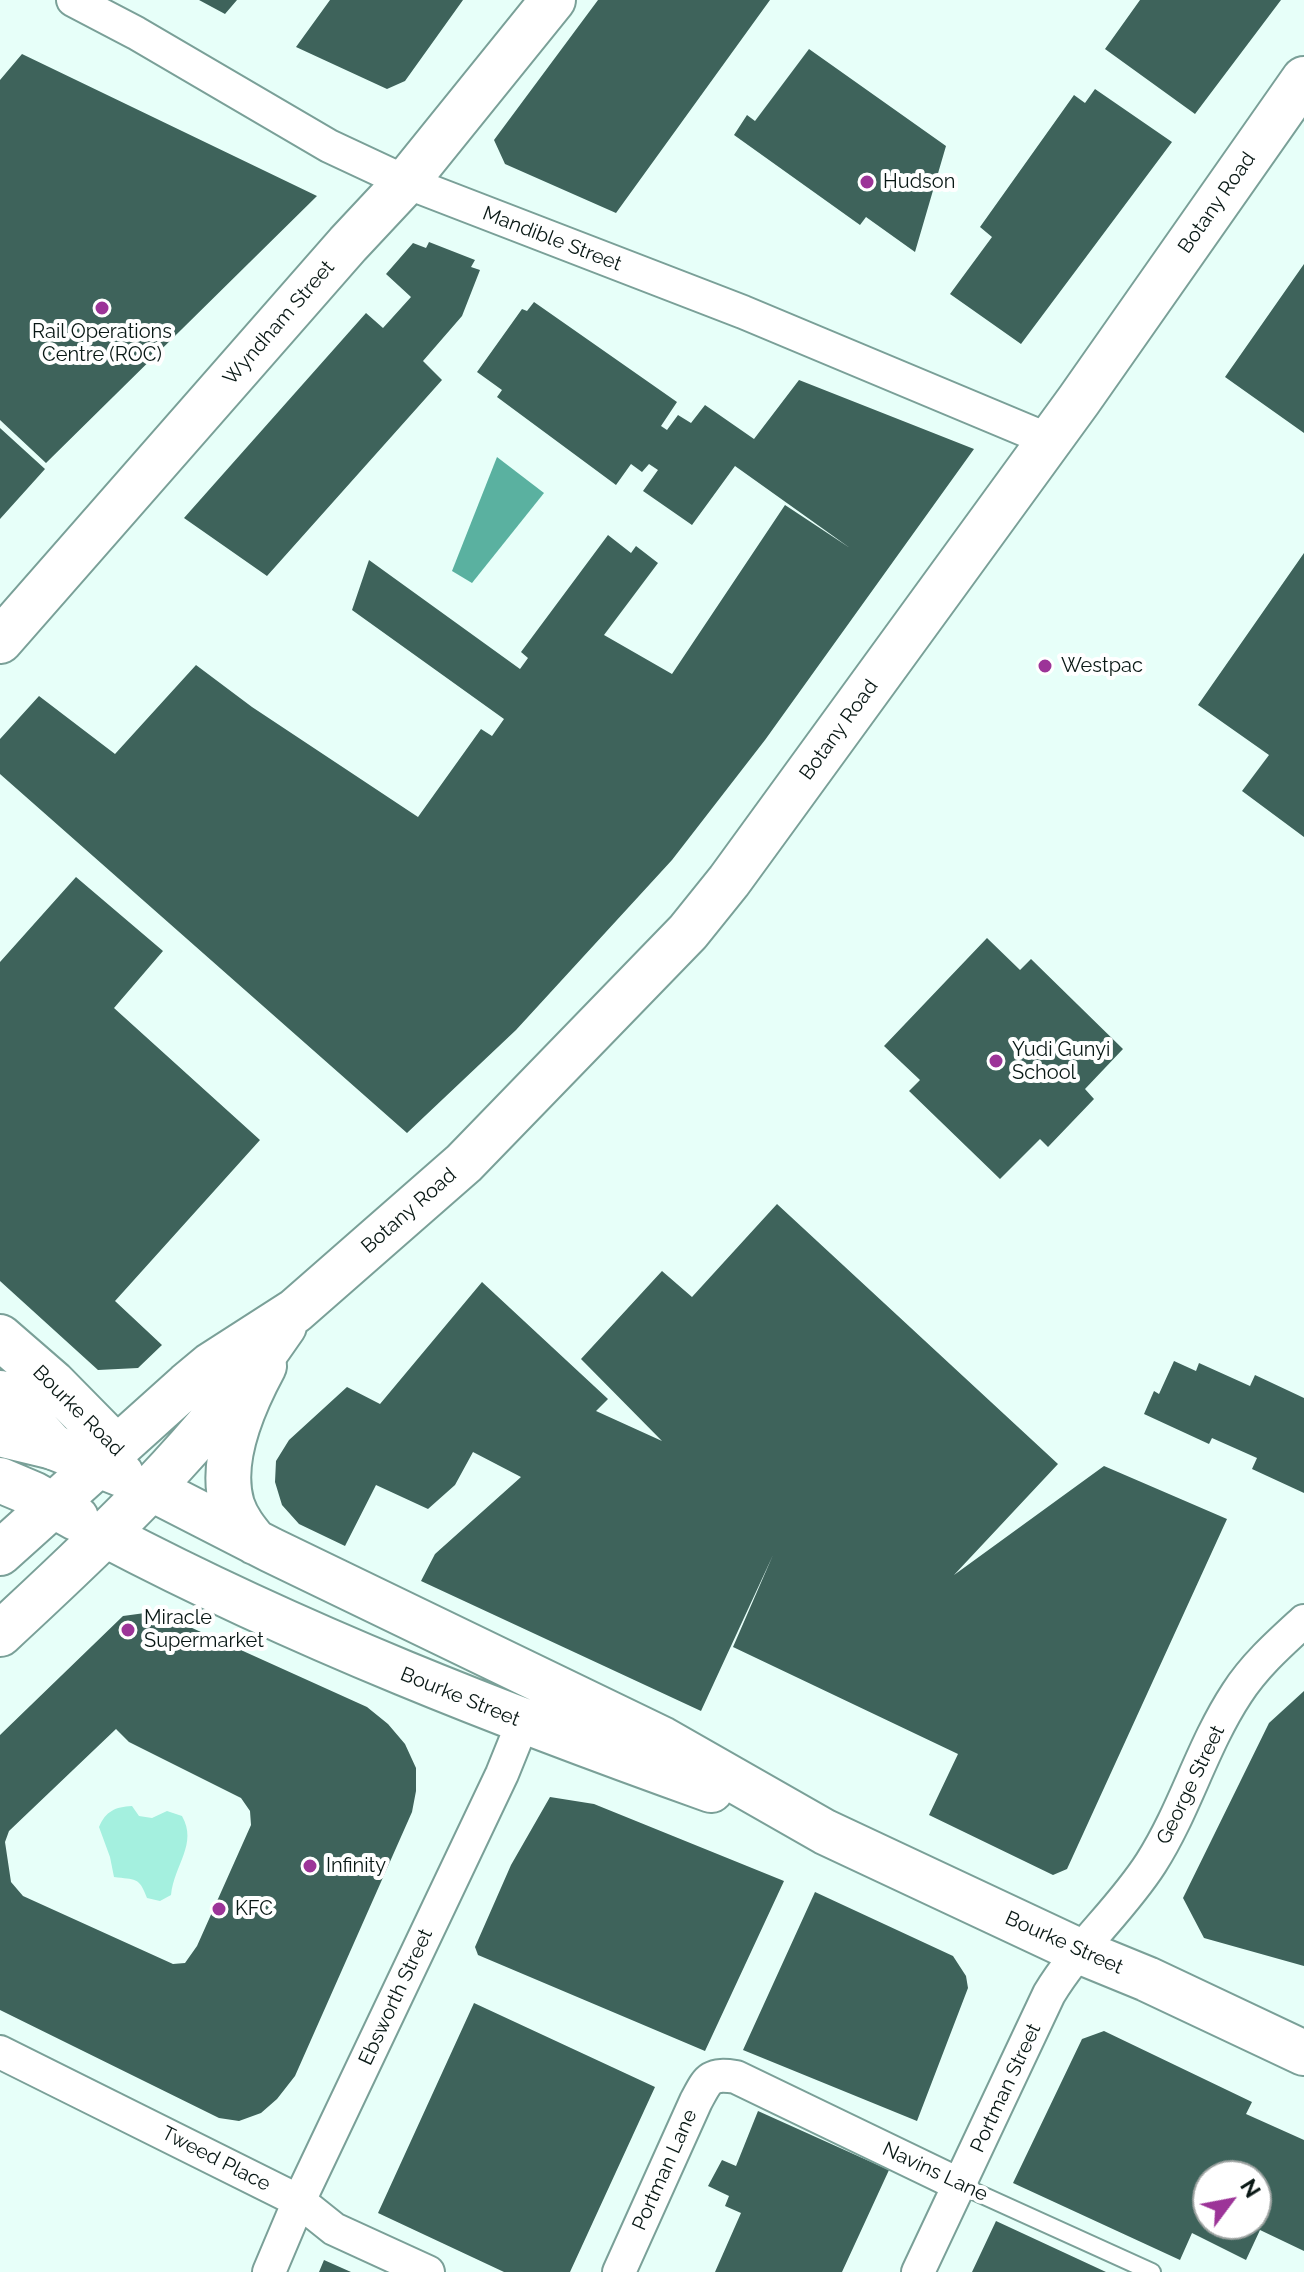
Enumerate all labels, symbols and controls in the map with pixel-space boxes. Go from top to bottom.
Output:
street label: Botany Road [1173,148,1261,258]
place label: Hudson [883,170,955,194]
marker: Hudson [858,173,876,191]
street label: Mandible Street [479,201,625,277]
street label: Wyndham Street [218,256,340,390]
marker: Rail Operations Centre (ROC) [93,299,111,317]
place label: Rail Operations Centre (ROC) [32,320,172,367]
place label: Westpac [1061,654,1143,678]
marker: Westpac [1036,657,1054,675]
street label: Botany Road [795,675,883,785]
place label: Yudi Gunyi School [1012,1038,1110,1085]
marker: Yudi Gunyi School [987,1052,1005,1070]
street label: Botany Road [357,1163,461,1259]
street label: Bourke Road [27,1360,129,1462]
place label: Miracle Supermarket [144,1606,264,1653]
marker: Miracle Supermarket [119,1621,137,1639]
street label: Bourke Street [397,1662,523,1732]
street label: George Street [1152,1722,1230,1848]
place label: Infinity [326,1854,386,1878]
marker: Infinity [301,1857,319,1875]
place label: KFC [235,1897,273,1921]
marker: KFC [210,1900,228,1918]
street label: Bourke Street [1001,1906,1127,1980]
street label: Ebsworth Street [354,1925,438,2069]
street label: Portman Street [966,2020,1046,2156]
street label: Portman Lane [628,2106,702,2234]
street label: Tweed Place [158,2121,274,2197]
street label: Navins Lane [879,2137,991,2207]
north arrow [1192,2160,1272,2240]
text: N [1235,2174,1266,2202]

